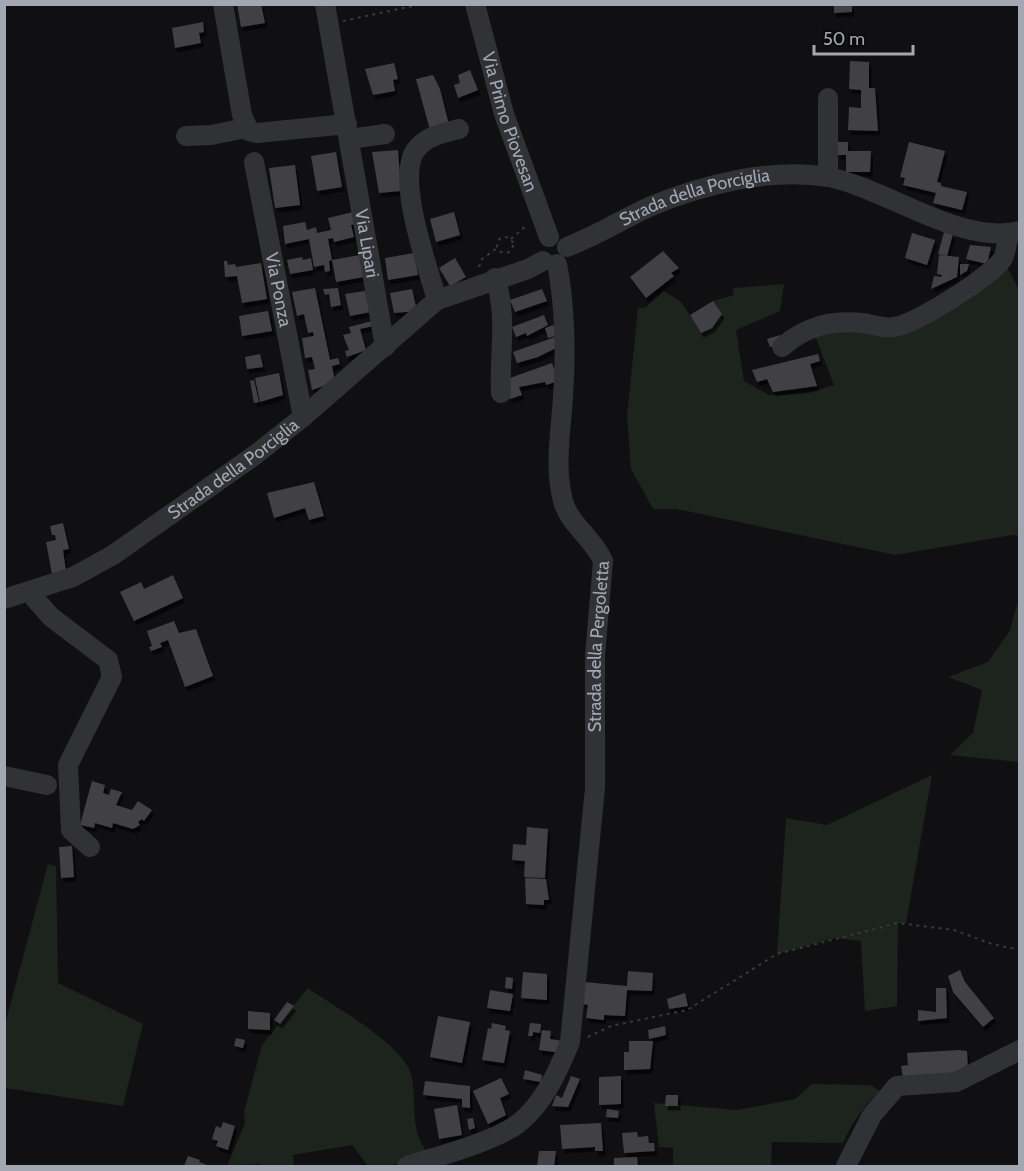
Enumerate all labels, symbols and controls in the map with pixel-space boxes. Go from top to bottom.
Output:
scale bar [814,18,913,56]
text: 50 m [823,28,865,50]
street label: Via Primo Piovesan [477,50,543,195]
street label: Strada della Porciglia [616,164,771,231]
street label: Via Lipari [350,207,384,279]
street label: Via Ponza [261,251,297,329]
street label: Strada della Porciglia [164,413,303,524]
street label: Strada della Pergoletta [584,560,614,732]

